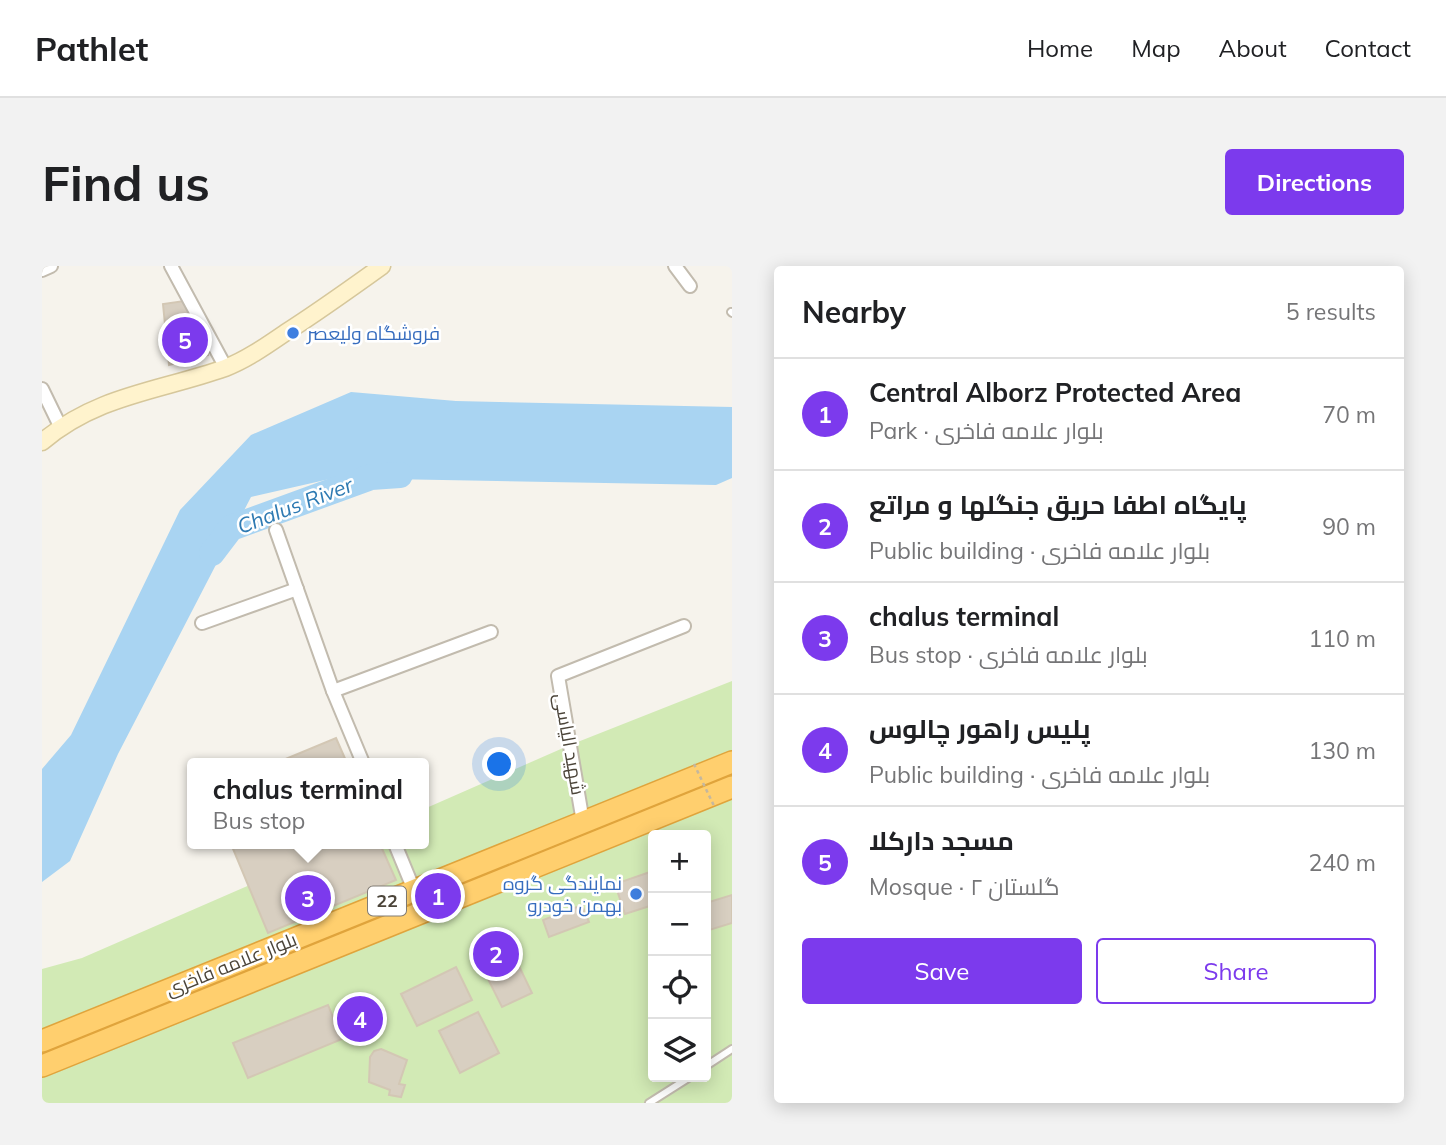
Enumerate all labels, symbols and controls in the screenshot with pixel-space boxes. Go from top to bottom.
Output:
text: Pathlet [35,28,148,69]
text: Home [1027,33,1093,63]
text: Map [1131,33,1181,63]
text: About [1219,33,1287,63]
text: Contact [1325,33,1411,63]
button: Directions [1225,149,1404,215]
text: Find us [42,152,210,213]
text: Nearby [802,293,906,331]
text: 5 results [1286,297,1376,326]
pin: 5 [162,314,208,366]
place label: فروشگاه ولیعصر [306,321,440,345]
marker: فروشگاه ولیعصر [285,325,301,341]
text: Central Alborz Protected Area [869,376,1241,409]
text: 1 [818,400,832,429]
text: 70 m [1322,400,1376,429]
text: Park · بلوار علامه فاخری [869,416,1104,445]
water label: Chalus River [233,471,357,539]
text: پایگاه اطفا حریق جنگلها و مراتع [869,488,1247,521]
text: 2 [818,512,832,541]
text: 90 m [1322,512,1376,541]
text: Public building · بلوار علامه فاخری [869,536,1210,565]
text: chalus terminal [869,600,1059,633]
text: 3 [818,624,832,653]
text: 110 m [1308,624,1376,653]
text: Bus stop · بلوار علامه فاخری [869,640,1148,669]
street label: شهید الیاسی [549,691,591,797]
text: پلیس راهور چالوس [869,712,1091,745]
text: 4 [818,736,832,765]
text: 130 m [1308,736,1376,765]
your location [482,747,516,781]
popup [187,758,429,849]
text: Public building · بلوار علامه فاخری [869,760,1210,789]
text: chalus terminal [213,773,403,806]
text: Bus stop [213,806,305,835]
text: مسجد دارکلا [869,824,1014,857]
map controls [648,830,711,1082]
button: + [648,830,711,893]
text: 5 [818,848,832,877]
text: 240 m [1308,848,1376,877]
pin: 1 [415,870,461,922]
place label: نمایندگی گروه بهمن خودرو [503,871,622,917]
pin: 3 [285,872,331,924]
text: Mosque · گلستان ۲ [869,872,1060,901]
road number: 22 [368,886,406,916]
marker: نمایندگی گروه بهمن خودرو [628,886,644,902]
button: − [648,893,711,956]
street label: بلوار علامه فاخری [162,927,300,1001]
pin: 2 [473,928,519,980]
button: Save [802,938,1082,1004]
button: Share [1096,938,1376,1004]
button: locate [648,956,711,1019]
pin: 4 [337,993,383,1045]
button: layers [648,1019,711,1082]

